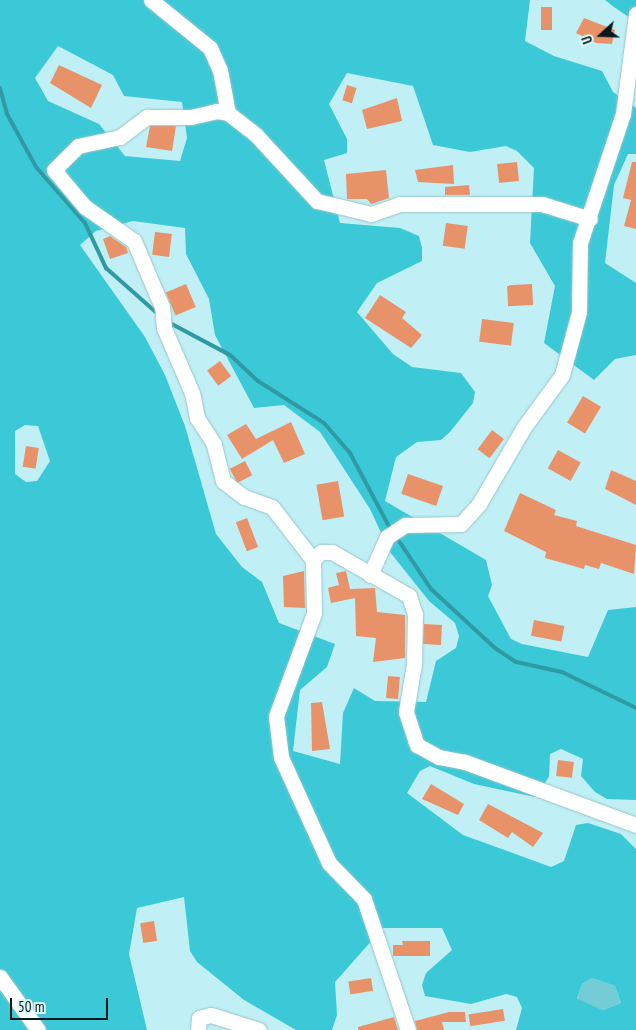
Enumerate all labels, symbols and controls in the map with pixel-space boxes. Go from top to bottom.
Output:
north arrow [576,10,626,60]
text: U [577,34,597,47]
scale bar [12,988,110,1020]
text: 50 m [18,997,44,1016]

